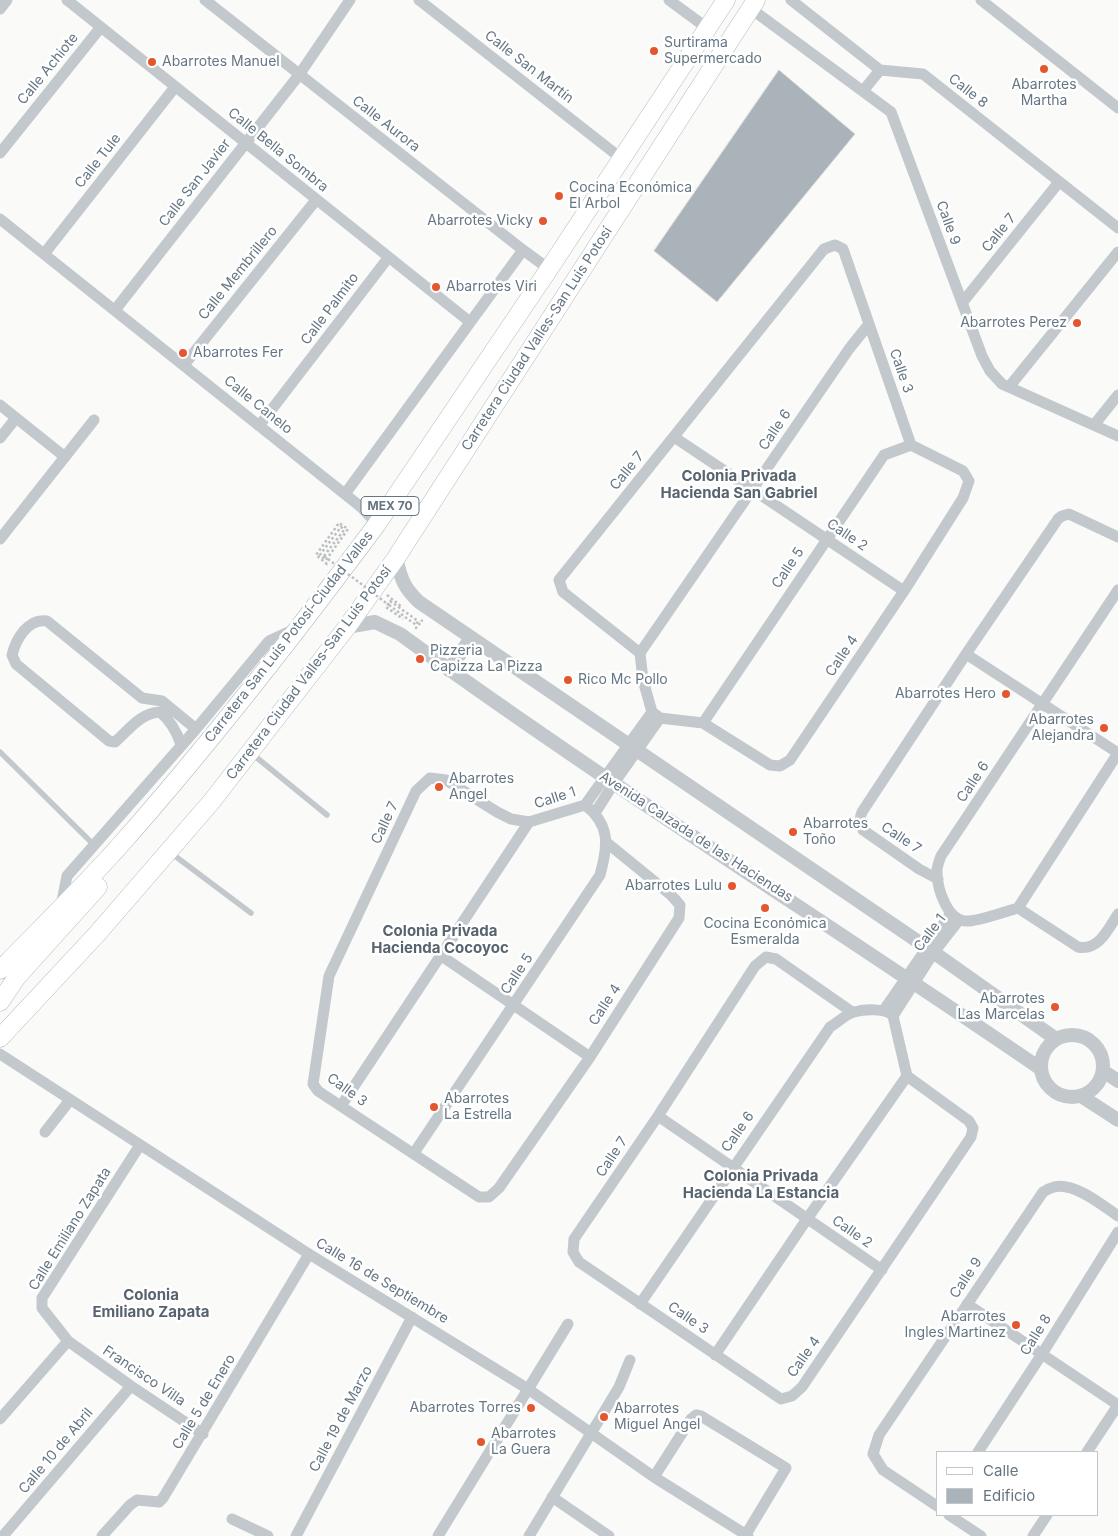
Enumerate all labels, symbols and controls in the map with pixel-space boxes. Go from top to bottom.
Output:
street label: Calle San Martín [481,27,577,107]
street label: Calle Achiote [14,30,82,108]
place label: Surtirama Supermercado [664,35,762,68]
marker: Surtirama Supermercado [648,45,660,57]
place label: Abarrotes Manuel [162,54,280,70]
marker: Abarrotes Manuel [146,56,158,68]
marker: Abarrotes Martha [1038,63,1050,75]
street label: Calle 8 [945,70,991,112]
place label: Abarrotes Martha [1011,77,1077,110]
street label: Calle Aurora [349,92,423,156]
street label: Calle Bella Sombra [224,104,332,196]
street label: Calle Tule [71,130,125,192]
street label: Calle San Javier [156,136,234,230]
place label: Cocina Económica El Arbol [569,180,692,212]
marker: Cocina Económica El Arbol [553,190,565,202]
street label: Calle 9 [932,199,964,247]
street label: Calle 7 [978,210,1020,256]
place label: Abarrotes Vicky [427,213,533,229]
marker: Abarrotes Vicky [537,215,549,227]
street label: Calle Membrillero [195,223,281,323]
street label: Carretera Ciudad Valles-San Luis Potosí [458,224,616,454]
street label: Calle Palmito [298,270,362,348]
place label: Abarrotes Viri [446,279,537,295]
marker: Abarrotes Viri [430,281,442,293]
place label: Abarrotes Perez [960,315,1067,331]
marker: Abarrotes Perez [1071,317,1083,329]
place label: Abarrotes Fer [193,345,283,361]
marker: Abarrotes Fer [177,347,189,359]
street label: Calle 3 [886,347,916,395]
street label: Calle Canelo [220,372,296,438]
street label: Calle 6 [755,406,795,454]
street label: Calle 7 [606,448,648,494]
district label: Colonia Privada Hacienda San Gabriel [661,467,817,502]
road number: MEX 70 [361,496,419,516]
street label: Calle 2 [823,515,871,555]
street label: Carretera San Luis Potosí-Ciudad Valles [201,528,377,746]
street label: Calle 5 [768,544,808,592]
street label: Carretera Ciudad Valles-San Luis Potosí [223,563,395,783]
street label: Calle 4 [822,632,862,680]
place label: Pizzeria Capizza La Pizza [430,643,543,676]
marker: Pizzeria Capizza La Pizza [414,653,426,665]
place label: Rico Mc Pollo [578,672,668,688]
marker: Rico Mc Pollo [562,674,574,686]
place label: Abarrotes Hero [895,686,996,702]
marker: Abarrotes Hero [1000,688,1012,700]
place label: Abarrotes Alejandra [1029,712,1094,744]
marker: Abarrotes Alejandra [1098,722,1110,734]
street label: Calle 6 [953,758,993,806]
street label: Avenida Calzada de las Haciendas [596,768,796,906]
place label: Abarrotes Angel [449,771,514,804]
marker: Abarrotes Angel [433,781,445,793]
street label: Calle 1 [532,783,578,813]
street label: Calle 7 [368,799,402,847]
place label: Abarrotes Toño [803,816,868,849]
street label: Calle 7 [878,818,924,858]
marker: Abarrotes Toño [787,826,799,838]
place label: Abarrotes Lulu [625,878,722,894]
marker: Abarrotes Lulu [726,880,738,892]
marker: Cocina Económica Esmeralda [759,902,771,914]
street label: Calle 1 [910,911,950,955]
place label: Cocina Económica Esmeralda [703,916,827,949]
district label: Colonia Privada Hacienda Cocoyoc [371,922,509,957]
street label: Calle 5 [497,950,537,998]
street label: Calle 4 [585,981,625,1029]
place label: Abarrotes Las Marcelas [958,991,1045,1024]
marker: Abarrotes Las Marcelas [1049,1001,1061,1013]
street label: Calle 3 [324,1070,370,1110]
place label: Abarrotes La Estrella [444,1091,512,1124]
marker: Abarrotes La Estrella [428,1101,440,1113]
street label: Calle 6 [718,1108,758,1156]
street label: Calle 7 [592,1134,632,1180]
street label: Calle Emiliano Zapata [25,1164,115,1294]
district label: Colonia Privada Hacienda La Estancia [683,1167,839,1202]
street label: Calle 2 [829,1212,875,1252]
street label: Calle 16 de Septiembre [313,1235,451,1327]
street label: Calle 9 [946,1254,986,1302]
district label: Colonia Emiliano Zapata [92,1286,210,1321]
street label: Calle 3 [664,1298,712,1338]
place label: Abarrotes Ingles Martinez [905,1309,1006,1341]
street label: Calle 8 [1017,1311,1055,1359]
marker: Abarrotes Ingles Martinez [1010,1319,1022,1331]
street label: Calle 4 [784,1333,824,1381]
street label: Francisco Villa [99,1342,189,1410]
street label: Calle 5 de Enero [169,1351,239,1453]
street label: Calle 19 de Marzo [306,1363,376,1475]
place label: Abarrotes Torres [409,1400,521,1416]
place label: Abarrotes Miguel Angel [614,1401,700,1434]
marker: Abarrotes Torres [525,1402,537,1414]
street label: Calle 10 de Abril [15,1405,97,1497]
marker: Abarrotes Miguel Angel [598,1411,610,1423]
place label: Abarrotes La Guera [491,1426,556,1458]
marker: Abarrotes La Guera [475,1436,487,1448]
legend [936,1451,1098,1516]
text: Calle [983,1461,1018,1480]
text: Edificio [983,1486,1035,1505]

